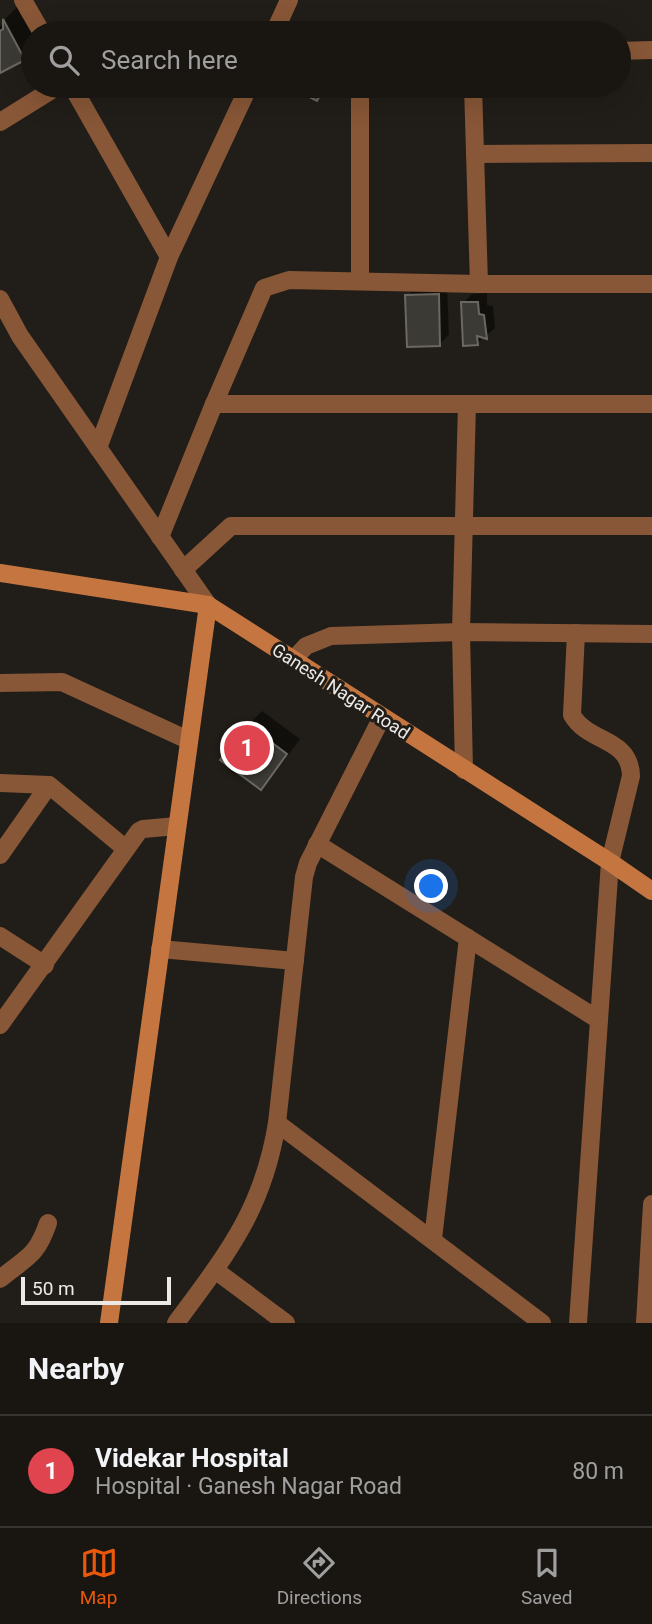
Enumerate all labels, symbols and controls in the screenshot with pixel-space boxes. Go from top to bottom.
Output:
search box [21,21,631,98]
icon: search [45,41,83,79]
text: Search here [101,45,238,75]
street label: Ganesh Nagar Road [268,639,414,743]
pin: 1 [224,722,270,774]
your location [414,869,448,903]
scale bar [21,1274,172,1306]
text: 50 m [32,1277,75,1300]
text: Nearby [28,1351,124,1386]
text: Videkar Hospital [95,1443,289,1473]
text: 1 [44,1458,58,1485]
text: 80 m [572,1458,624,1485]
text: Hospital · Ganesh Nagar Road [95,1473,402,1500]
tab: Map [80,1544,118,1609]
tab: Directions [277,1544,362,1609]
tab: Saved [521,1544,572,1609]

